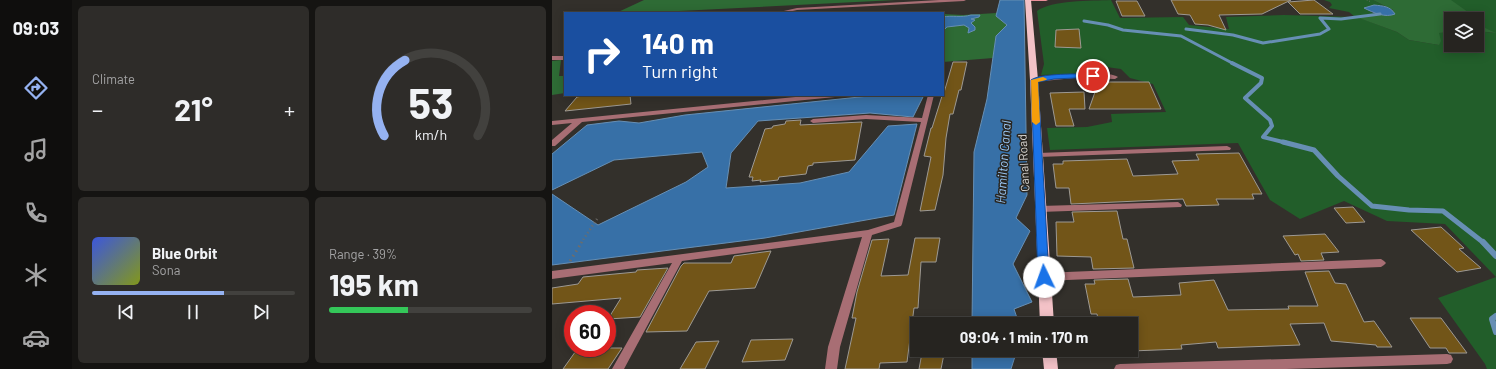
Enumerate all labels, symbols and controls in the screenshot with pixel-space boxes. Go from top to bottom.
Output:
map controls [1444,12,1484,52]
button: layers [1444,12,1484,52]
text: 09:03 [13,17,59,39]
text: 140 m [642,26,714,60]
icon: right [576,28,628,80]
pin [1076,59,1110,93]
text: Turn right [642,60,718,82]
icon: arrive [1082,65,1104,87]
text: Climate [92,71,135,87]
icon: directions [22,74,50,102]
text: 53 [408,77,453,127]
text: 21° [174,91,213,127]
text: − [92,96,103,122]
text: + [284,96,295,122]
water label: Hamilton Canal [992,120,1014,204]
text: km/h [414,126,447,143]
street label: Canal Road [1015,134,1031,192]
icon: music [22,136,50,164]
icon: phone [22,199,50,227]
text: Blue Orbit [152,244,217,262]
text: Range · 39% [329,246,397,262]
position arrow [1023,256,1065,298]
icon: climate [22,261,50,289]
text: Sona [152,262,180,278]
text: 195 km [329,266,419,302]
icon: previous [115,301,137,323]
icon: pause [182,301,204,323]
icon: next [250,301,272,323]
speed limit sign: 60 [564,305,616,357]
icon: car [22,324,50,352]
text: 09:04 · 1 min · 170 m [960,328,1088,346]

